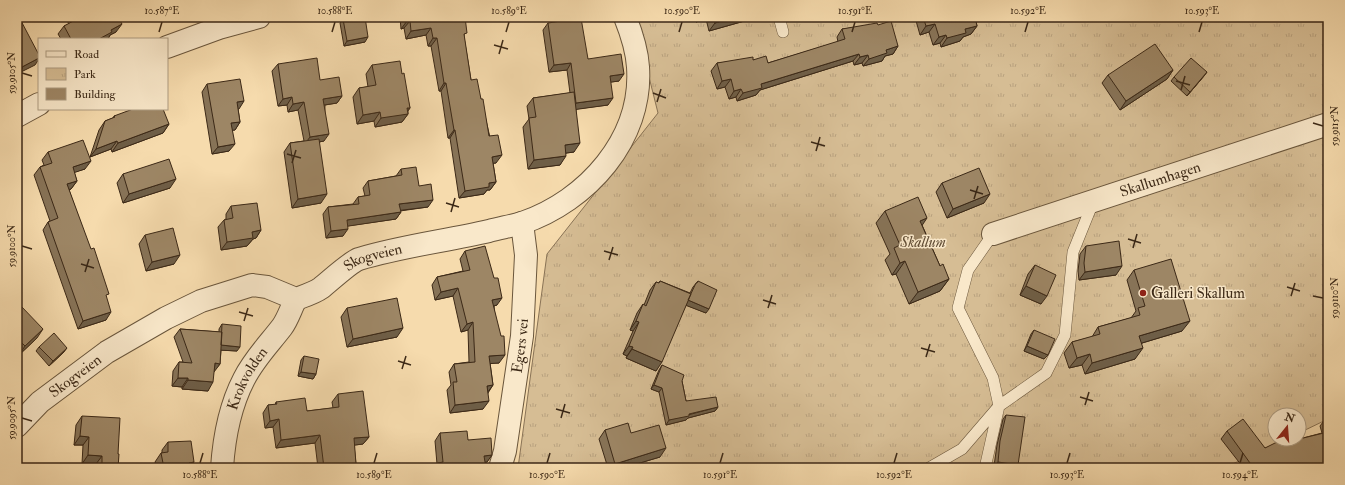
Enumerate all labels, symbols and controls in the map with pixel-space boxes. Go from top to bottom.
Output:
text: 10.587°E [145,5,179,17]
text: 10.588°E [318,5,352,17]
text: 10.589°E [491,5,527,17]
text: 10.590°E [664,5,700,17]
text: 10.591°E [838,5,872,17]
text: 10.592°E [1010,5,1046,17]
text: 10.593°E [1185,5,1219,17]
legend [38,38,168,110]
text: Road [74,47,99,62]
text: 59.9105°N [6,52,18,94]
text: Park [74,67,96,82]
text: Building [74,87,117,102]
text: 59.9115°N [1329,106,1341,146]
street label: Skallumhagen [1117,157,1204,202]
text: 59.9100°N [6,225,18,267]
park label: Skallum [899,233,946,252]
street label: Skogveien [340,239,404,276]
text: 59.9110°N [1329,277,1341,319]
place label: Galleri Skallum [1151,284,1245,303]
marker: Galleri Skallum [1138,288,1148,298]
street label: Egers vei [508,318,533,375]
street label: Krokvolden [223,343,272,413]
street label: Skogveien [45,350,106,402]
text: 59.9095°N [6,396,18,440]
north arrow [1267,407,1307,447]
text: N [1282,410,1297,426]
text: 10.588°E [183,469,217,481]
text: 10.589°E [356,469,392,481]
text: 10.590°E [529,469,565,481]
text: 10.591°E [703,469,737,481]
text: 10.592°E [876,469,912,481]
text: 10.593°E [1050,469,1084,481]
text: 10.594°E [1222,469,1258,481]

